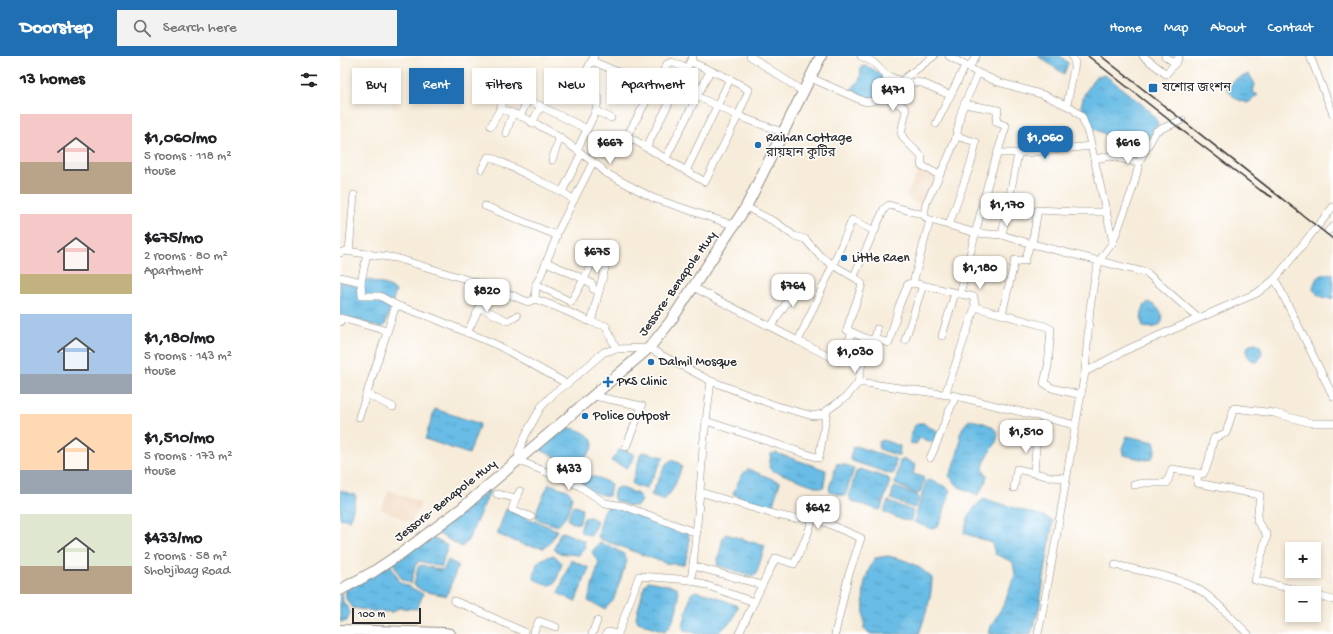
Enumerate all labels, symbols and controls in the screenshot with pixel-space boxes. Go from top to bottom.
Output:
search box [117,10,397,46]
text: Doorstep [20,17,93,40]
icon: search [131,17,153,39]
text: Search here [163,19,237,37]
text: Home [1110,20,1142,37]
text: Map [1164,20,1188,37]
text: About [1210,20,1246,37]
text: Contact [1268,20,1313,37]
chip: Buy [352,68,401,104]
chip: Rent [409,68,464,104]
chip: Filters [472,68,536,104]
chip: New [544,68,599,104]
chip: Apartment [607,68,698,104]
icon: filters [298,69,320,91]
text: 13 homes [20,70,85,90]
pin: $471 [869,78,917,112]
place label: যশোর জংশন [1161,81,1231,96]
marker: যশোর জংশন [1147,82,1159,94]
text: $471 [881,83,905,98]
pin: $1,060 [1012,126,1078,160]
text: $1,060/mo [144,129,217,149]
icon: home [52,130,100,178]
pin: $667 [586,131,634,165]
place label: Raihan Cottage রায়হান কুটির [765,131,852,161]
text: $1,060 [1027,131,1063,146]
pin: $616 [1104,131,1152,165]
text: $667 [597,136,623,151]
text: $616 [1116,136,1140,151]
marker: Raihan Cottage রায়হান কুটির [753,140,763,150]
text: 5 rooms · 118 m² [144,149,231,164]
text: House [144,164,176,179]
pin: $1,170 [974,193,1040,227]
text: $1,170 [990,198,1024,213]
street label: Jessore- Benapole Hwy [636,228,720,339]
text: $675/mo [144,229,203,249]
icon: home [52,230,100,278]
pin: $675 [573,240,621,274]
text: $675 [584,245,610,260]
text: 2 rooms · 80 m² [144,249,228,264]
place label: Little Raen [852,251,911,266]
marker: Little Raen [839,253,849,263]
pin: $1,180 [947,256,1013,290]
text: $1,180 [963,261,997,276]
text: Apartment [144,264,203,279]
pin: $764 [769,274,817,308]
pin: $820 [463,279,511,313]
text: $764 [780,279,806,294]
text: $820 [474,284,500,299]
text: $1,180/mo [144,329,215,349]
icon: home [52,330,100,378]
pin: $1,030 [822,340,888,374]
text: $1,030 [837,345,873,360]
text: 5 rooms · 143 m² [144,349,232,364]
place label: Dalmil Mosque [658,355,737,370]
marker: Dalmil Mosque [646,357,656,367]
text: House [144,364,176,379]
place label: PKS Clinic [616,375,667,390]
marker: PKS Clinic [602,376,614,388]
place label: Police Outpost [592,409,671,424]
marker: Police Outpost [580,411,590,421]
pin: $1,510 [993,420,1059,454]
text: $1,510 [1009,425,1043,440]
text: $1,510/mo [144,429,214,449]
icon: home [52,430,100,478]
text: 5 rooms · 173 m² [144,449,232,464]
street label: Jessore- Benapole Hwy [392,456,500,545]
pin: $433 [545,457,593,491]
text: $433 [556,462,582,477]
text: House [144,464,176,479]
pin: $642 [794,496,842,530]
text: $642 [806,501,830,516]
text: $433/mo [144,529,202,549]
icon: home [52,530,100,578]
map controls [1285,542,1321,622]
button: + [1285,542,1321,578]
text: 2 rooms · 58 m² [144,549,227,564]
text: Shobjibag Road [144,564,230,579]
button: − [1285,586,1321,622]
scale bar [352,606,421,625]
text: 100 m [358,609,385,621]

